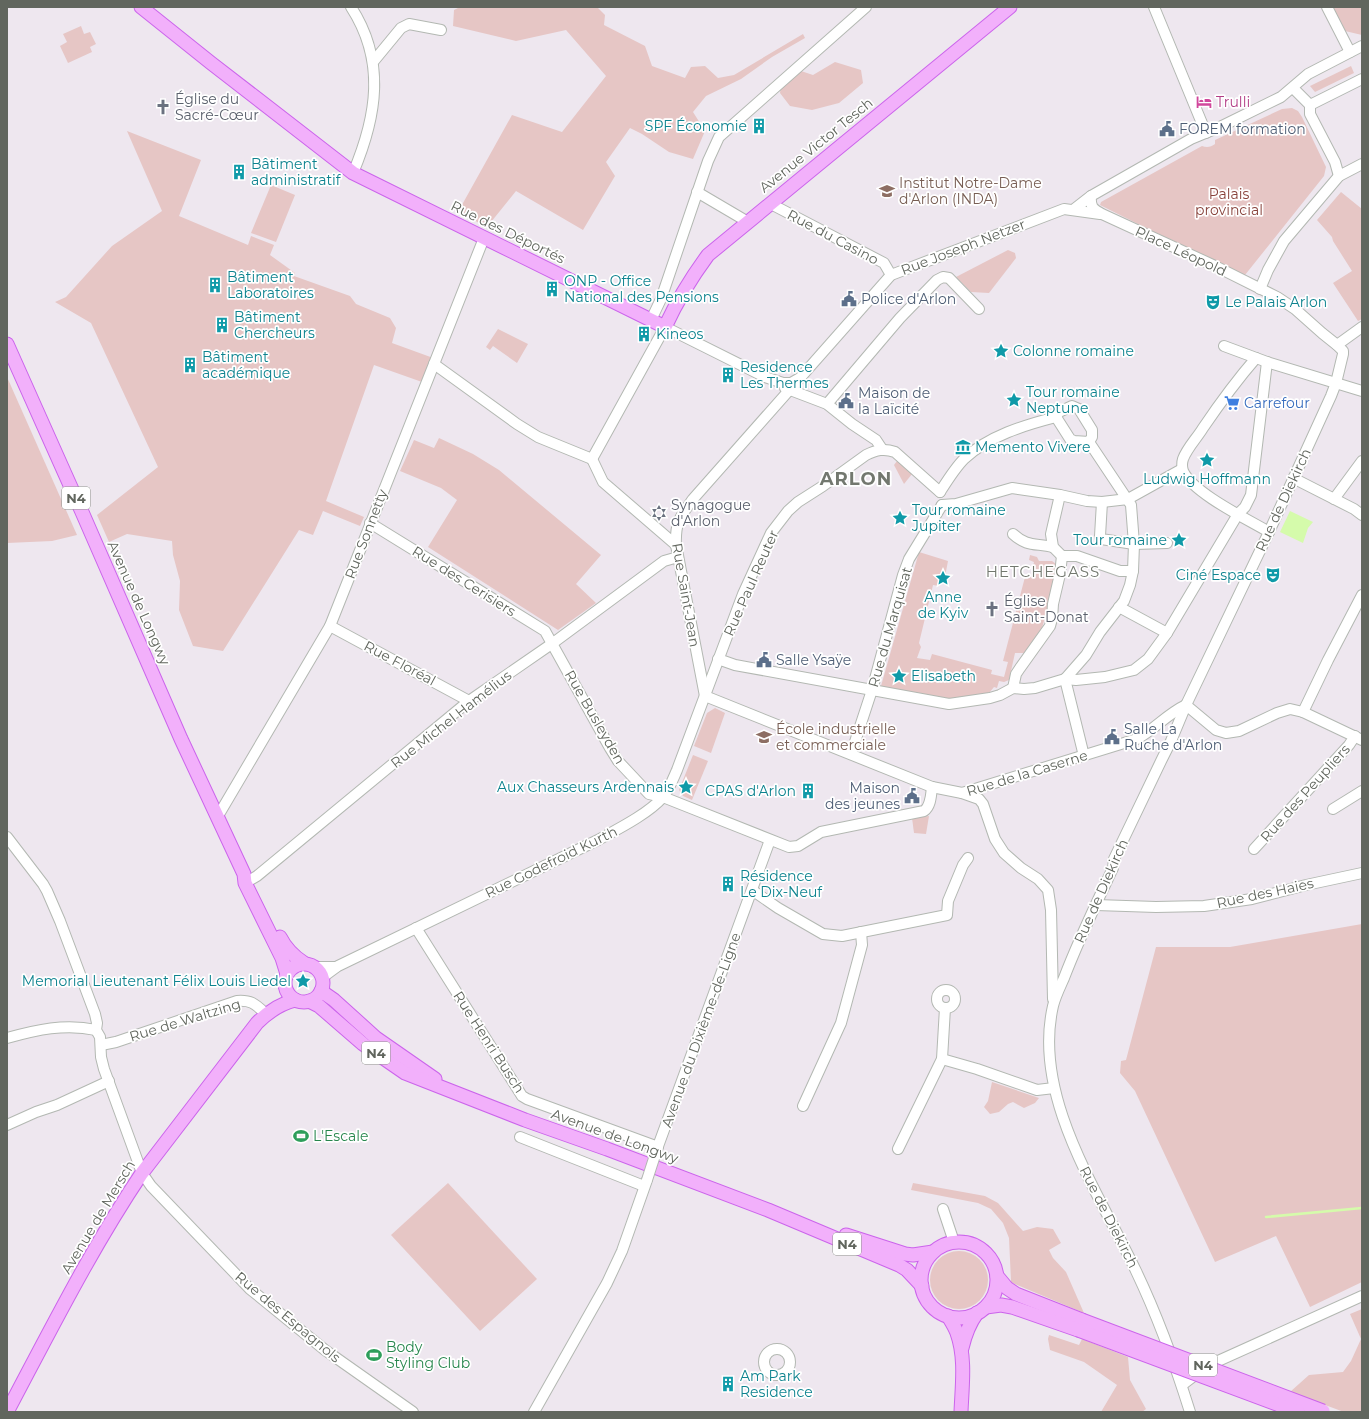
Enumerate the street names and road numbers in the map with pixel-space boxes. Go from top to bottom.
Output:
street label: Avenue Victor Tesch [756,94,876,196]
street label: Rue des Déportés [448,197,568,268]
street label: Rue du Casino [784,205,882,269]
street label: Rue Joseph Netzer [898,215,1028,279]
street label: Place Léopold [1132,222,1230,280]
street label: Rue de Diekirch [1251,445,1315,555]
street label: Rue Sonnetty [341,486,392,581]
road number: N4 [62,487,90,509]
street label: Rue Paul Reuter [720,527,783,639]
street label: Avenue de Longwy [104,538,175,668]
street label: Rue des Cerisiers [409,542,519,620]
street label: Rue Saint-Jean [668,542,704,648]
street label: Rue du Marquisat [864,564,916,689]
street label: Rue Floréal [361,637,439,689]
street label: Rue Michel Hamélius [387,666,515,772]
street label: Rue Busleyden [561,667,629,767]
street label: Rue des Peupliers [1256,740,1354,846]
street label: Rue de la Caserne [964,746,1090,800]
street label: Rue Godefroid Kurth [482,822,620,902]
street label: Rue de Diekirch [1070,836,1132,946]
street label: Rue des Haies [1215,874,1315,912]
street label: Avenue du Dixième-de-Ligne [657,930,745,1130]
street label: Rue Henri Busch [449,988,529,1096]
street label: Rue de Waltzing [127,994,243,1046]
road number: N4 [362,1042,390,1064]
street label: Avenue de Longwy [549,1105,681,1167]
street label: Avenue de Mersch [57,1157,139,1277]
street label: Rue de Diekirch [1076,1163,1142,1271]
road number: N4 [833,1233,861,1255]
street label: Rue des Espagnols [232,1268,345,1367]
road number: N4 [1189,1354,1217,1376]

